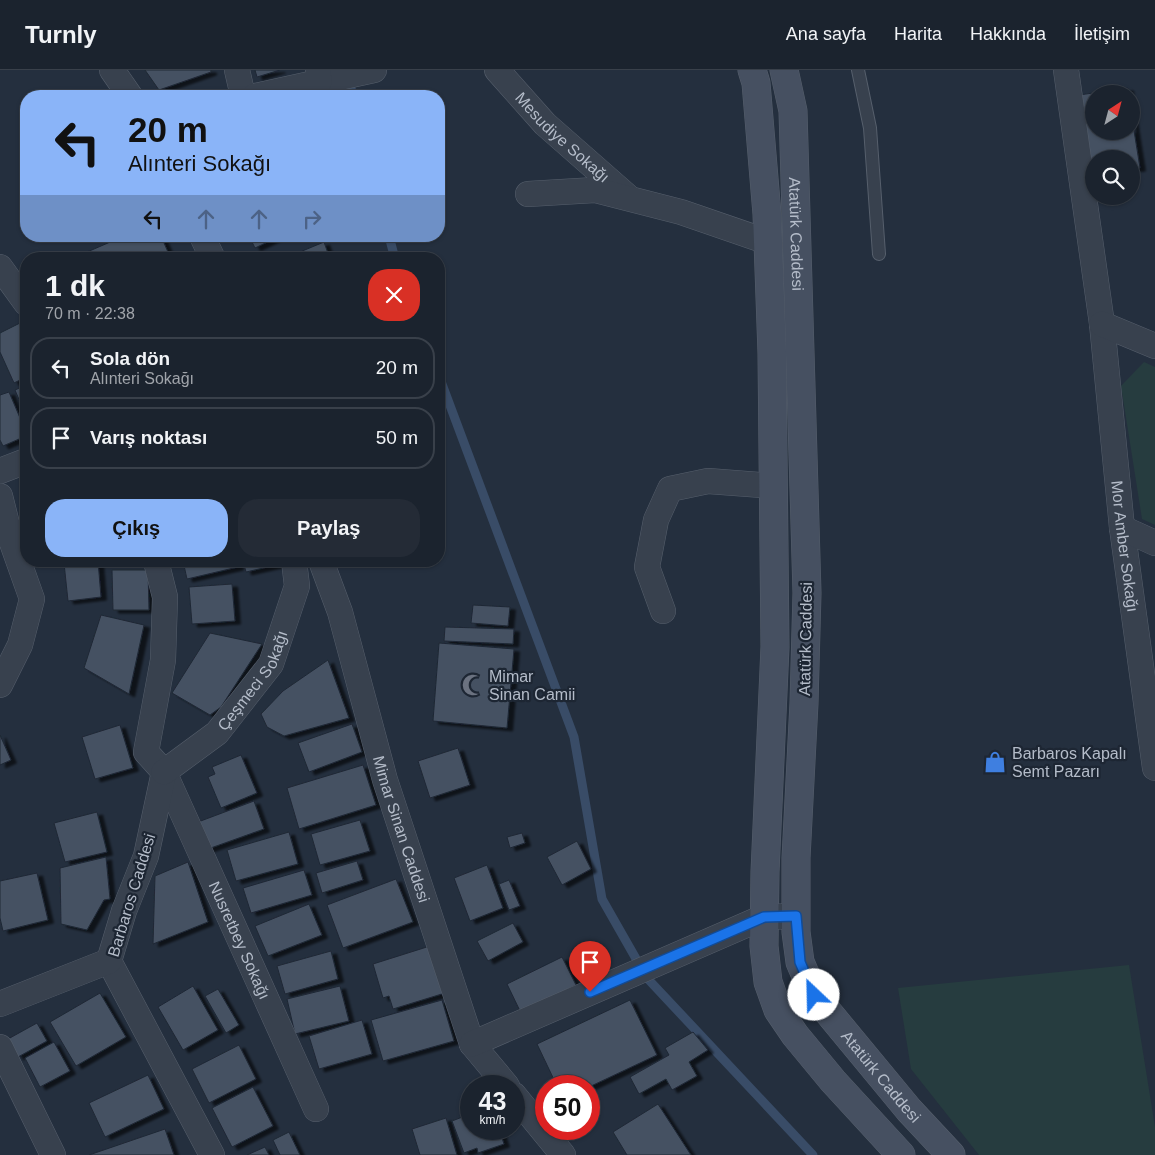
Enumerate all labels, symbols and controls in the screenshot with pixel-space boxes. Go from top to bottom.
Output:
text: Turnly [25,21,97,48]
text: Ana sayfa [786,24,866,44]
text: Harita [894,24,942,44]
text: Hakkında [970,24,1046,44]
text: İletişim [1074,24,1130,44]
north arrow [1085,85,1140,140]
map controls [1085,85,1140,205]
street label: Mesudiye Sokağı [512,89,613,186]
icon: left [45,110,110,175]
text: 20 m [128,110,208,149]
button: search [1085,150,1140,205]
text: Alınteri Sokağı [128,151,271,176]
street label: Atatürk Caddesi [786,177,806,291]
icon: left [139,205,167,233]
icon: ahead [192,205,220,233]
icon: ahead [245,205,273,233]
icon: right [298,205,326,233]
text: 1 dk [45,269,105,302]
button: close [368,269,420,321]
text: 70 m · 22:38 [45,305,135,322]
text: Sola dön [90,348,170,369]
icon: left [47,354,75,382]
text: 20 m [376,357,418,378]
text: Alınteri Sokağı [90,370,194,387]
icon: arrive [47,424,75,452]
text: Varış noktası [90,427,207,448]
text: 50 m [376,427,418,448]
street label: Mor Amber Sokağı [1108,480,1141,613]
button: Çıkış [45,499,228,557]
button: Paylaş [238,499,420,557]
street label: Atatürk Caddesi [796,582,815,696]
street label: Çeşmeci Sokağı [214,628,291,734]
place label: Mimar Sinan Camii [489,668,575,703]
mosque icon: Mimar Sinan Camii [460,672,486,698]
place label: Barbaros Kapalı Semt Pazarı [1012,745,1127,780]
shop icon: Barbaros Kapalı Semt Pazarı [982,749,1008,775]
street label: Mimar Sinan Caddesi [370,754,433,905]
street label: Barbaros Caddesi [105,831,158,959]
street label: Nusretbey Sokağı [205,879,273,1002]
pin [569,941,611,992]
icon: arrive [576,948,604,976]
position arrow [787,968,839,1020]
street label: Atatürk Caddesi [838,1027,924,1126]
speed limit sign: 50 [535,1075,600,1140]
text: 43 [479,1087,506,1115]
text: km/h [479,1113,506,1127]

